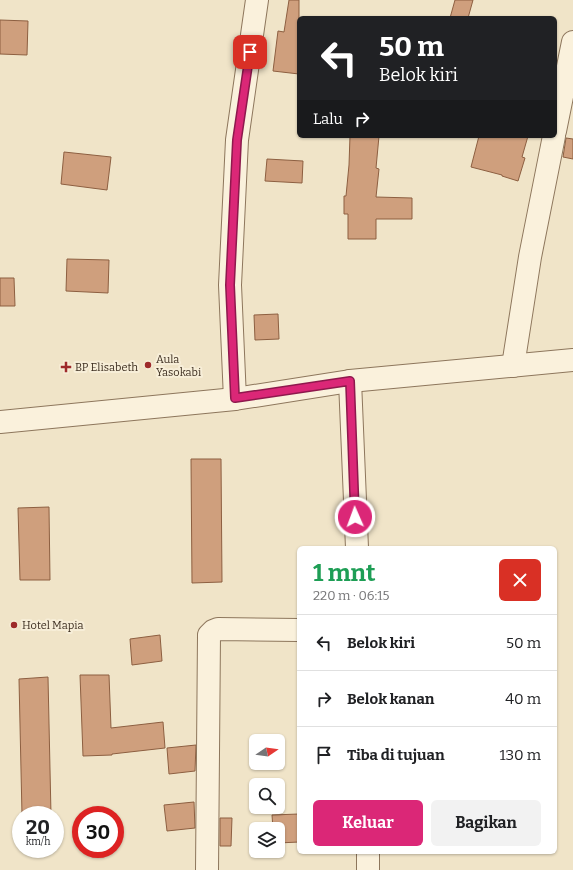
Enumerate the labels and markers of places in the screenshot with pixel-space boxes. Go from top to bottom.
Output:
pin [233,35,267,69]
place label: Aula Yasokabi [156,353,202,379]
marker: Aula Yasokabi [143,360,153,370]
marker: BP Elisabeth [60,361,72,373]
place label: BP Elisabeth [75,361,138,374]
place label: Hotel Mapia [22,619,83,632]
marker: Hotel Mapia [9,620,19,630]

